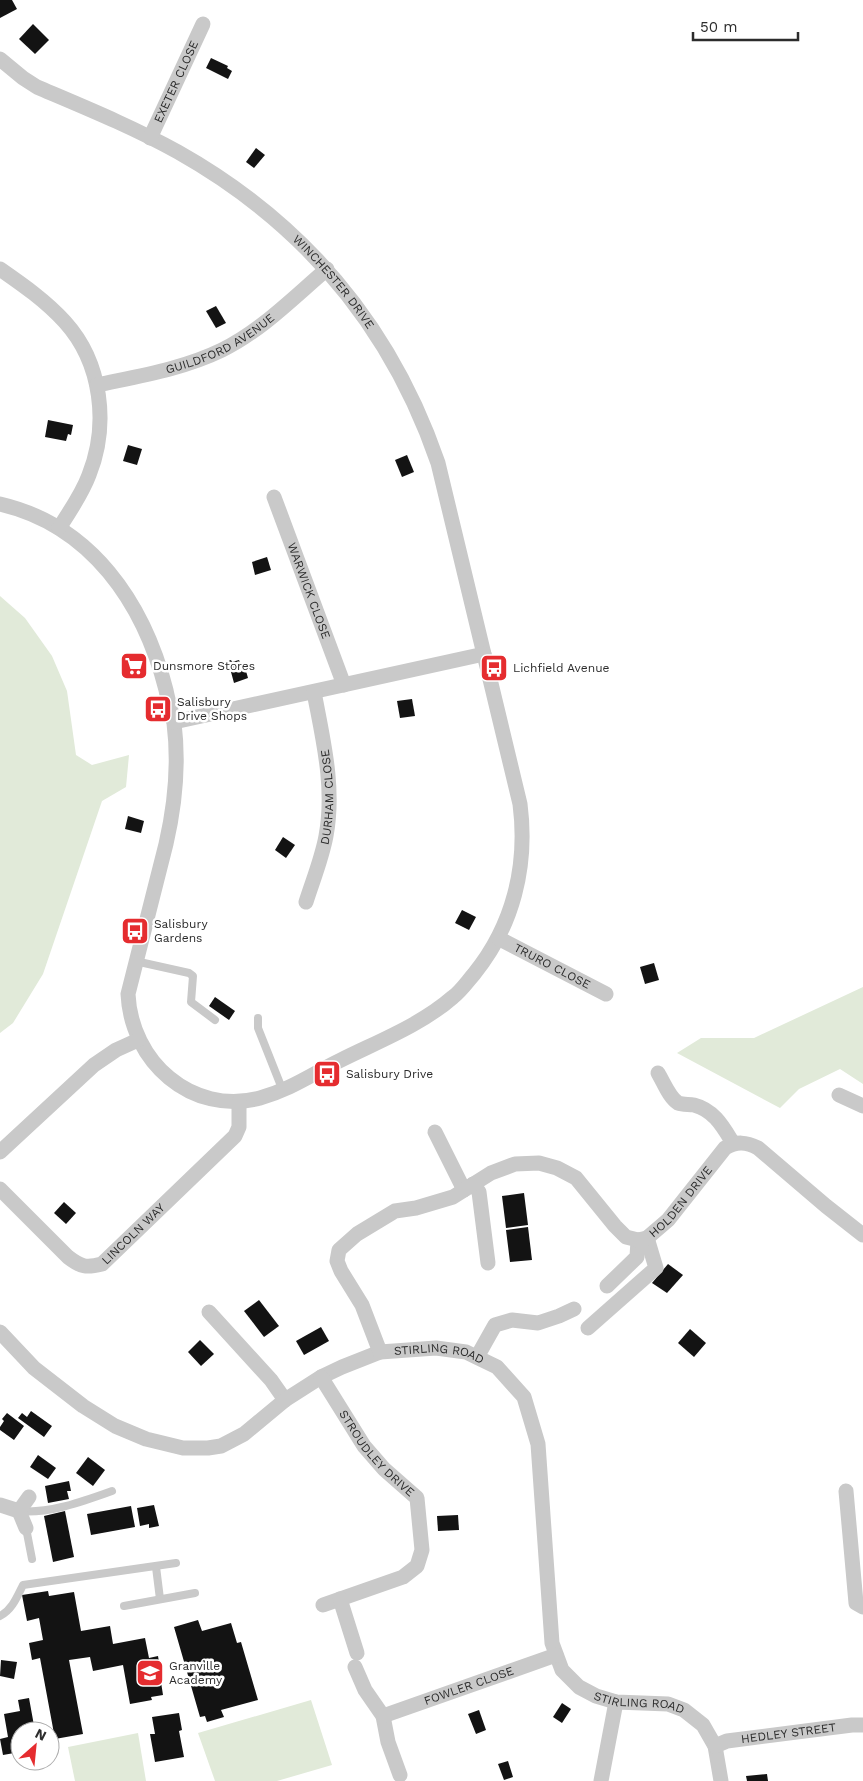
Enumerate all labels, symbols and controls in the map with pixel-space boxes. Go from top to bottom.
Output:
scale bar [693,10,798,42]
text: 50 m [700,18,737,36]
street label: EXETER CLOSE [151,38,201,125]
street label: WINCHESTER DRIVE [290,232,377,332]
street label: GUILDFORD AVENUE [164,311,277,377]
street label: WARWICK CLOSE [285,541,333,641]
supermarket icon: Dunsmore Stores [119,651,149,681]
bus stop icon: Lichfield Avenue [479,653,509,683]
place label: Dunsmore Stores [153,659,255,673]
place label: Lichfield Avenue [513,661,610,675]
bus stop icon: Salisbury Drive Shops [143,694,173,724]
place label: Salisbury Drive Shops [177,695,247,723]
street label: DURHAM CLOSE [317,748,336,846]
bus stop icon: Salisbury Gardens [120,916,150,946]
place label: Salisbury Gardens [154,917,208,945]
street label: TRURO CLOSE [512,940,593,992]
bus stop icon: Salisbury Drive [312,1059,342,1089]
place label: Salisbury Drive [346,1067,433,1081]
street label: HOLDEN DRIVE [646,1163,715,1240]
street label: LINCOLN WAY [99,1201,168,1267]
street label: STIRLING ROAD [393,1341,486,1367]
street label: STROUDLEY DRIVE [336,1407,417,1500]
school or university icon: Granville Academy [135,1658,165,1688]
place label: Granville Academy [169,1659,223,1687]
street label: FOWLER CLOSE [422,1663,516,1708]
street label: STIRLING ROAD [592,1689,686,1717]
street label: HEDLEY STREET [740,1720,837,1746]
north arrow [10,1721,60,1771]
text: N [33,1725,49,1744]

